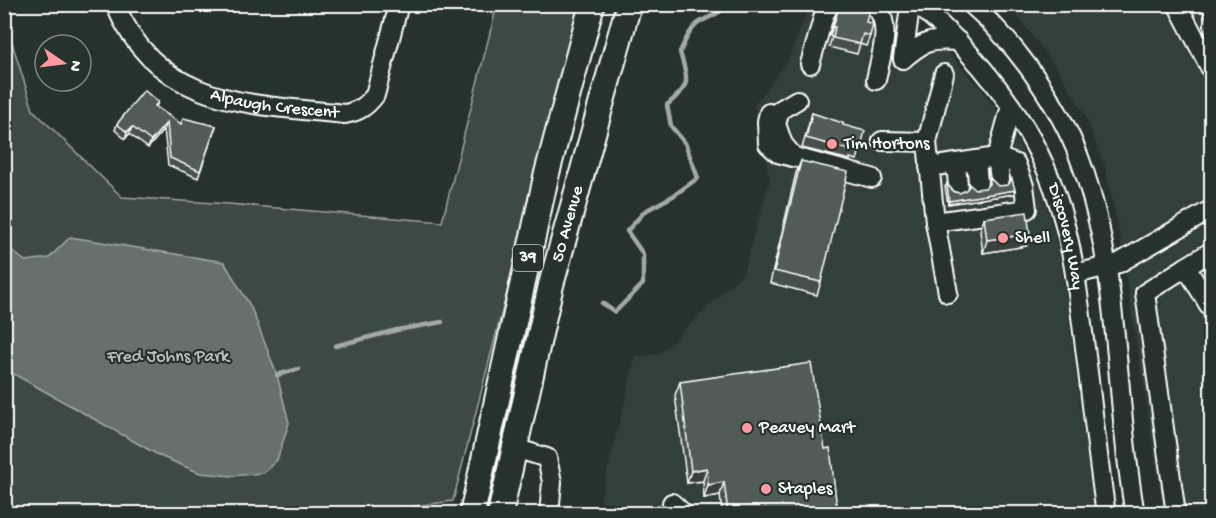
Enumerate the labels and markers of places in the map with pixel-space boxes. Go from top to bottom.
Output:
place label: Tim Hortons [843,134,931,155]
marker: Tim Hortons [825,137,839,151]
place label: Shell [1015,228,1050,249]
marker: Shell [996,231,1010,245]
place label: Peavey Mart [758,418,856,439]
marker: Peavey Mart [740,421,754,435]
place label: Staples [778,479,834,500]
marker: Staples [759,482,773,496]

